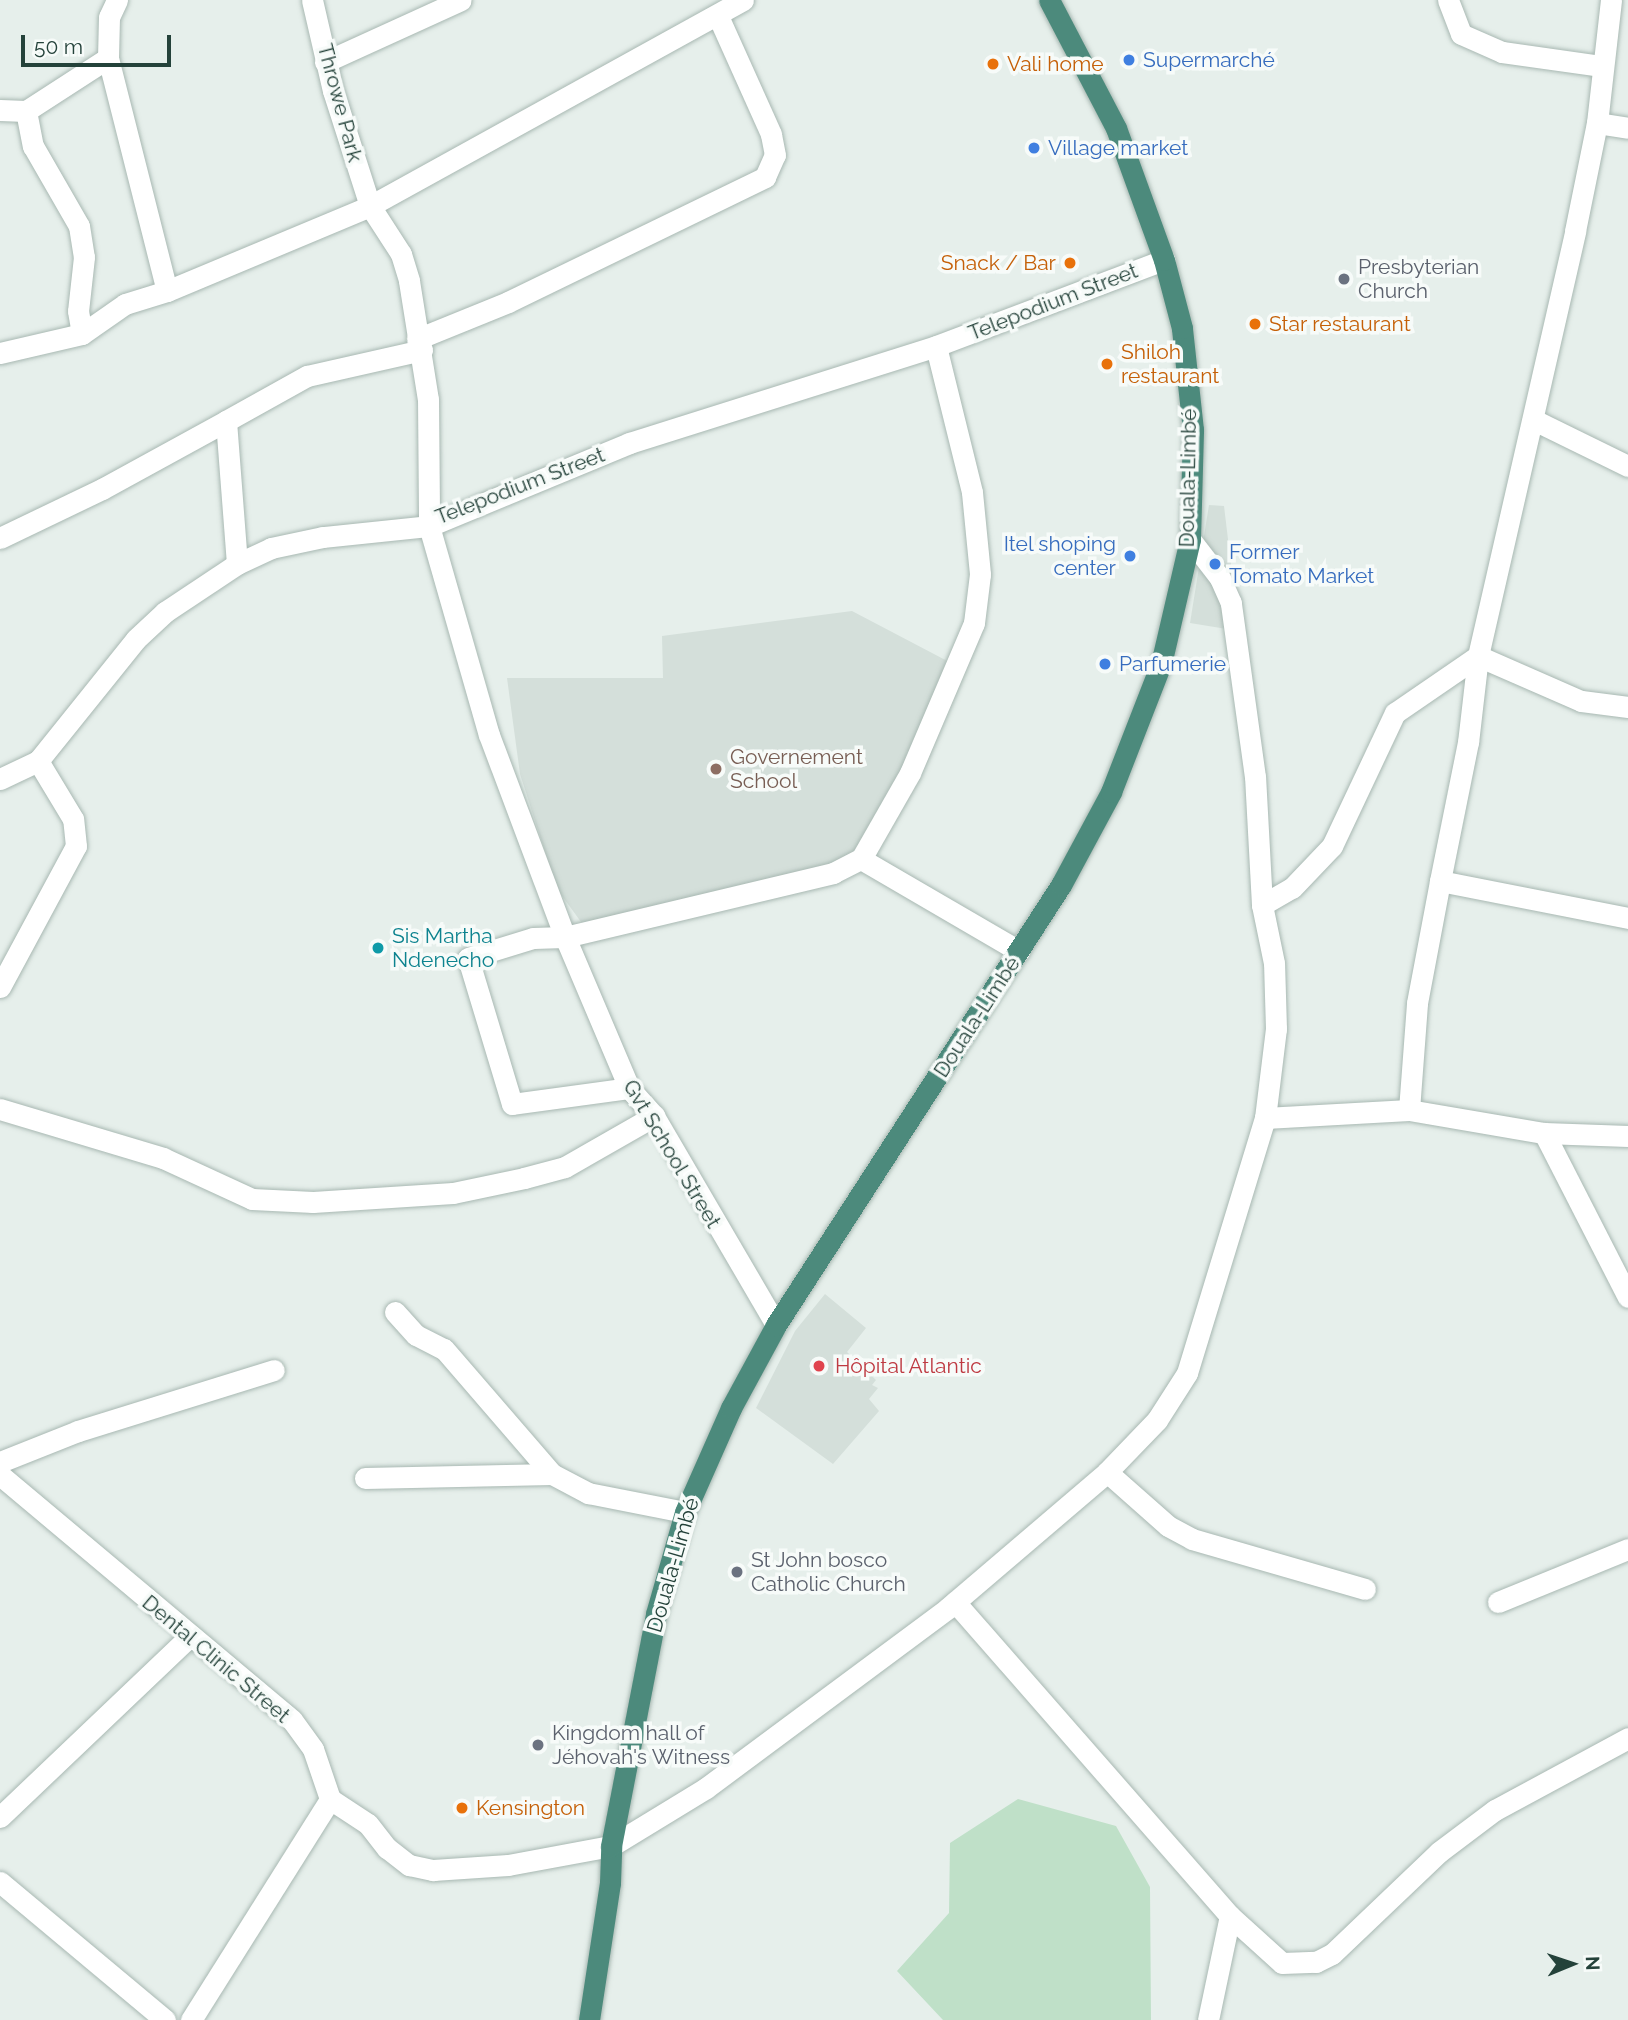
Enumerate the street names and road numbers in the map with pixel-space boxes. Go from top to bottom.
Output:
street label: Throwe Park [312,41,368,165]
street label: Telepodium Street [965,258,1141,346]
street label: Douala-Limbé [1174,408,1202,548]
street label: Telepodium Street [432,442,608,530]
street label: Douala-Limbé [929,952,1025,1082]
street label: Gvt School Street [618,1075,726,1233]
street label: Douala-Limbé [642,1495,704,1635]
street label: Dental Clinic Street [137,1590,295,1728]

